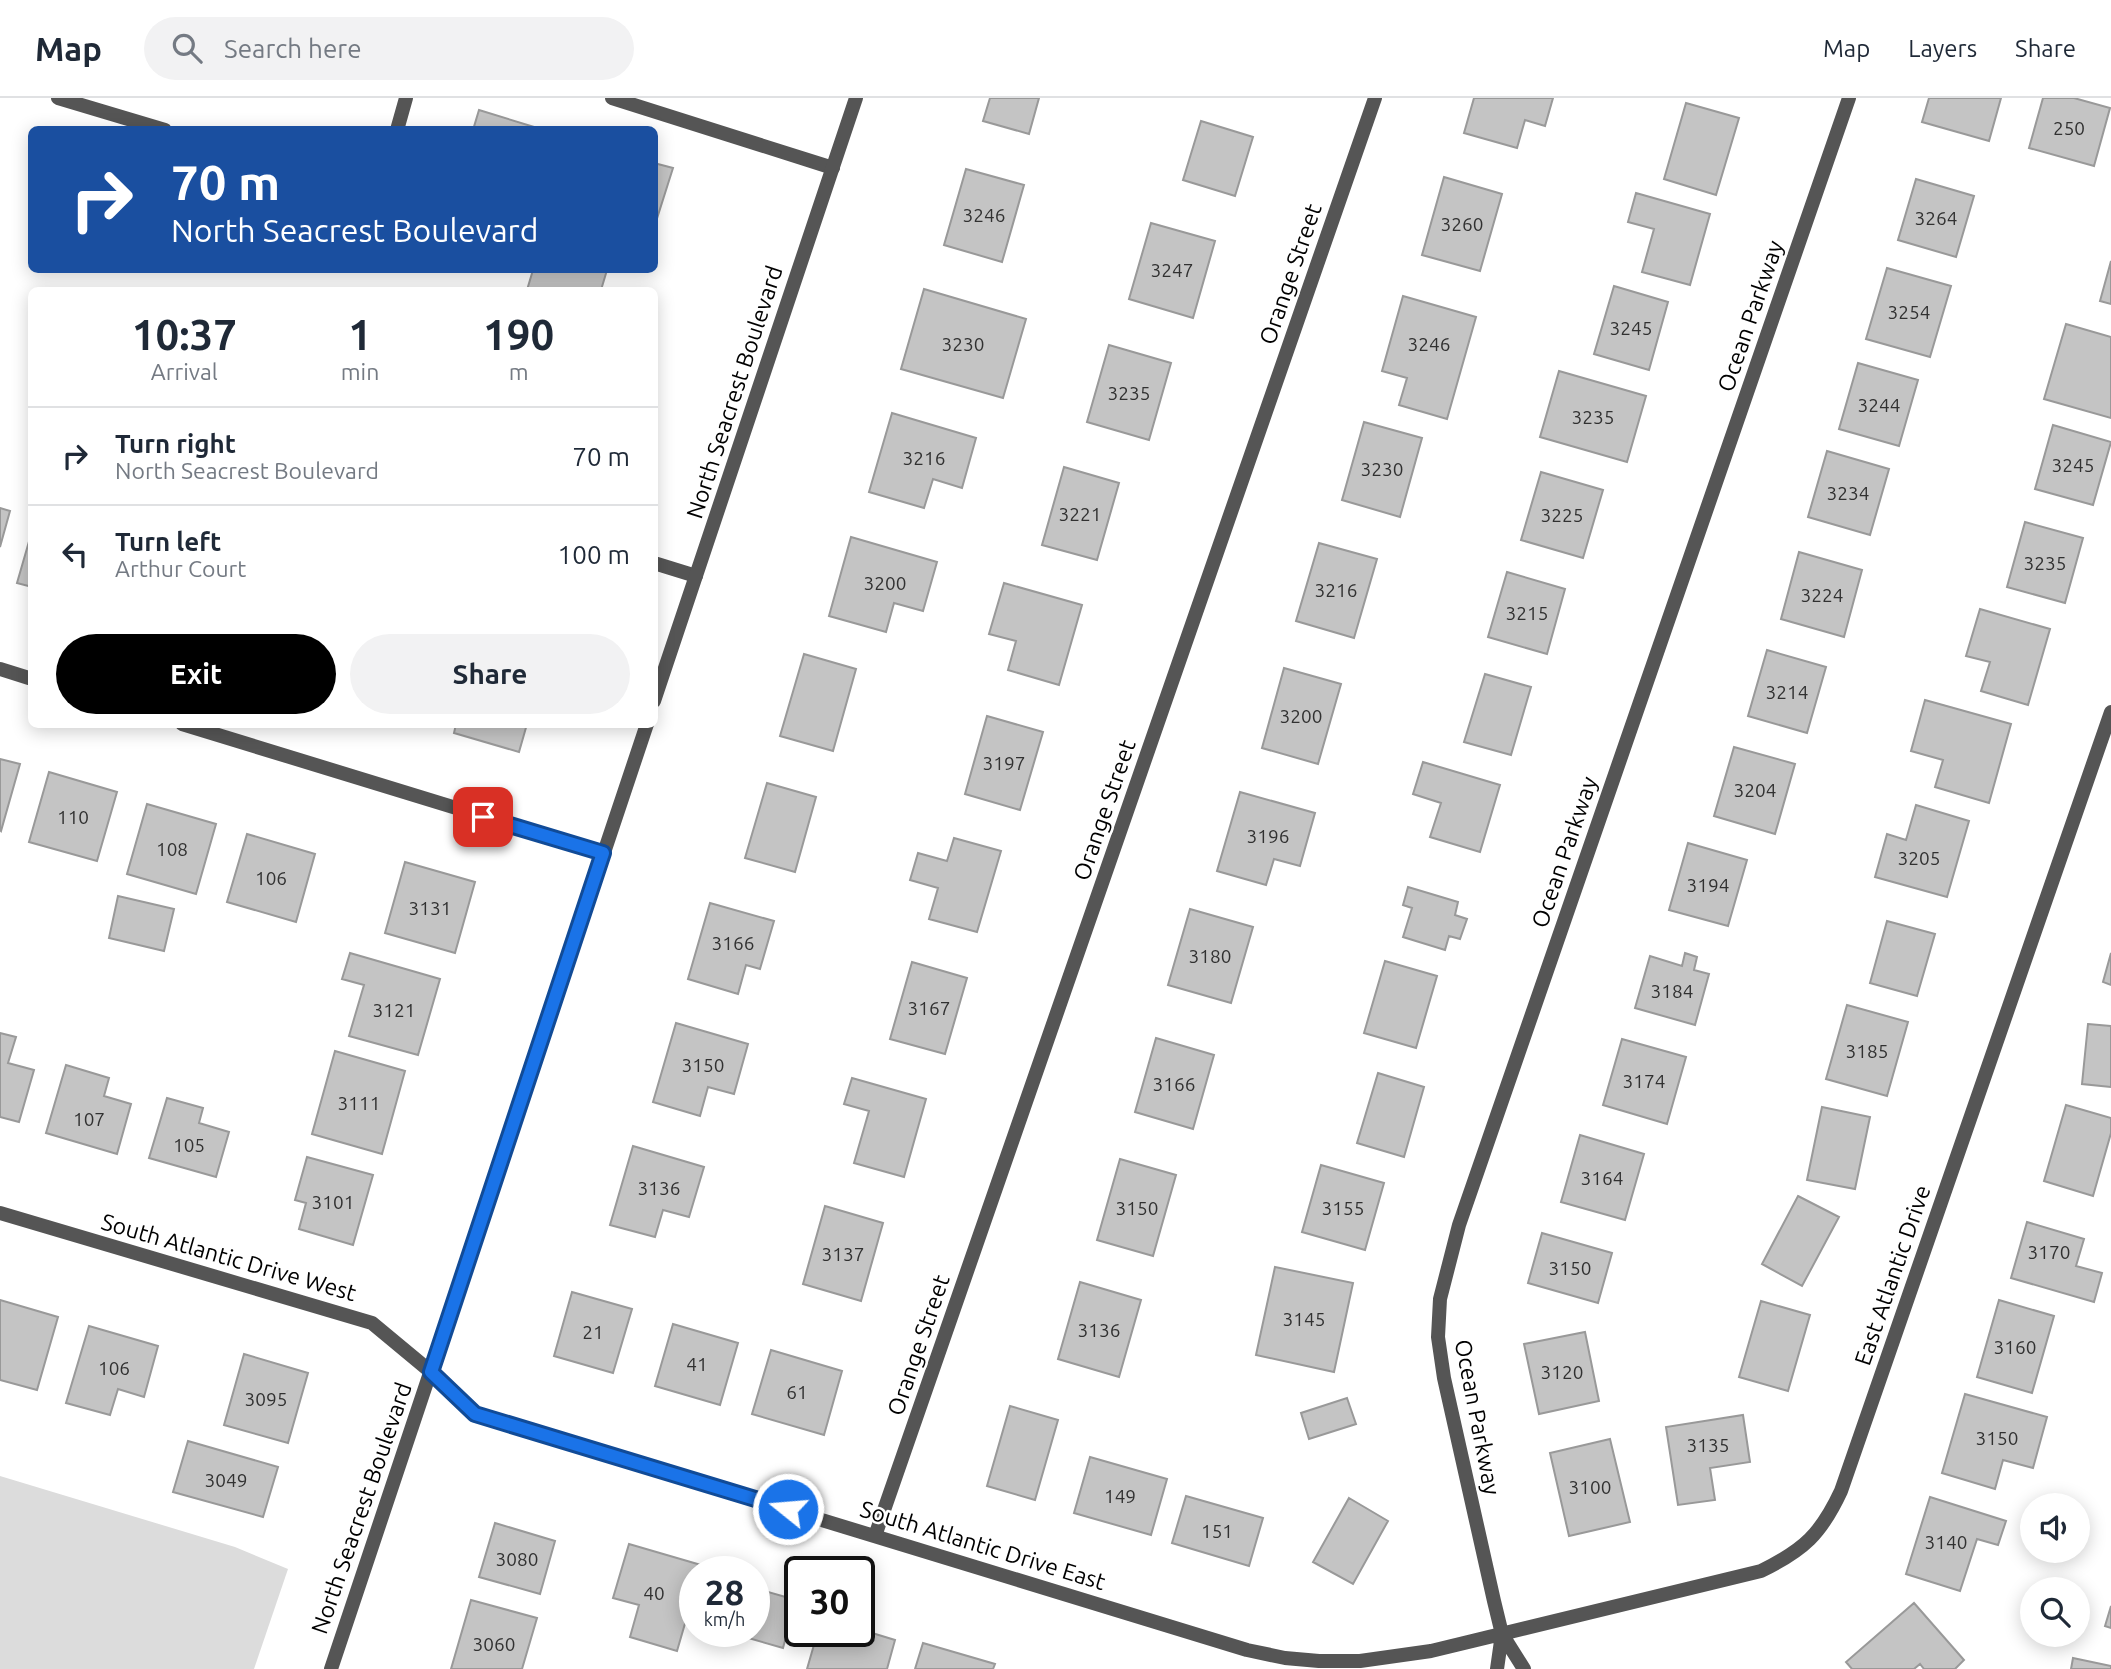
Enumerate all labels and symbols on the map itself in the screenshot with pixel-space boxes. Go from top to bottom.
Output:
house number: 250 [2053,117,2085,139]
street label: Orange Street [1254,200,1326,348]
house number: 3246 [963,204,1005,226]
house number: 3264 [1915,207,1957,229]
house number: 3260 [1441,213,1483,235]
street label: Ocean Parkway [1712,237,1788,395]
house number: 3247 [1151,259,1193,281]
street label: North Seacrest Boulevard [681,263,787,521]
house number: 3254 [1888,301,1930,323]
house number: 3245 [1610,317,1652,339]
house number: 3230 [942,333,984,355]
house number: 3246 [1408,333,1450,355]
house number: 3235 [1108,382,1150,404]
house number: 3244 [1858,394,1900,416]
house number: 3235 [1572,406,1614,428]
house number: 3216 [903,447,945,469]
house number: 3245 [2052,454,2094,476]
house number: 3230 [1361,458,1403,480]
house number: 3234 [1827,482,1869,504]
house number: 3221 [1059,503,1101,525]
house number: 3225 [1541,504,1583,526]
house number: 3235 [2024,552,2066,574]
house number: 3200 [864,572,906,594]
house number: 3216 [1315,579,1357,601]
house number: 3224 [1801,584,1843,606]
house number: 3215 [1506,602,1548,624]
house number: 3214 [1766,681,1808,703]
house number: 3200 [1280,705,1322,727]
street label: Orange Street [1068,736,1140,884]
house number: 3197 [983,752,1025,774]
street label: Ocean Parkway [1526,773,1602,931]
house number: 3204 [1734,779,1776,801]
pin [453,787,513,847]
house number: 110 [57,806,89,828]
house number: 3196 [1247,825,1289,847]
house number: 108 [156,838,188,860]
house number: 3205 [1898,847,1940,869]
house number: 106 [255,867,287,889]
house number: 3194 [1687,874,1729,896]
house number: 3131 [409,897,451,919]
house number: 3166 [712,932,754,954]
house number: 3180 [1189,945,1231,967]
house number: 3184 [1651,980,1693,1002]
house number: 3167 [908,997,950,1019]
house number: 3121 [373,999,415,1021]
house number: 3185 [1846,1040,1888,1062]
house number: 3150 [682,1054,724,1076]
house number: 3174 [1623,1070,1665,1092]
house number: 3166 [1153,1073,1195,1095]
house number: 3111 [338,1092,380,1114]
house number: 107 [73,1108,105,1130]
house number: 105 [173,1134,205,1156]
house number: 3164 [1581,1167,1623,1189]
house number: 3136 [638,1177,680,1199]
street label: East Atlantic Drive [1849,1182,1935,1368]
house number: 3101 [312,1191,354,1213]
house number: 3150 [1116,1197,1158,1219]
house number: 3155 [1322,1197,1364,1219]
street label: South Atlantic Drive West [99,1209,359,1305]
house number: 3170 [2028,1241,2070,1263]
house number: 3137 [822,1243,864,1265]
house number: 3150 [1549,1257,1591,1279]
street label: Orange Street [882,1271,954,1419]
house number: 3145 [1283,1308,1325,1330]
house number: 3136 [1078,1319,1120,1341]
house number: 21 [582,1321,604,1343]
house number: 3160 [1994,1336,2036,1358]
street label: Ocean Parkway [1451,1337,1505,1497]
house number: 41 [686,1353,708,1375]
house number: 106 [98,1357,130,1379]
house number: 3120 [1541,1361,1583,1383]
street label: North Seacrest Boulevard [306,1379,416,1637]
house number: 61 [786,1381,808,1403]
house number: 3095 [245,1388,287,1410]
house number: 3150 [1976,1427,2018,1449]
house number: 3135 [1687,1434,1729,1456]
house number: 3049 [205,1469,247,1491]
position arrow [751,1472,825,1546]
house number: 3100 [1569,1476,1611,1498]
house number: 149 [1104,1485,1136,1507]
street label: South Atlantic Drive East [857,1496,1109,1594]
house number: 151 [1201,1520,1233,1542]
house number: 3140 [1925,1531,1967,1553]
house number: 3080 [496,1548,538,1570]
speed limit sign: 30 [784,1556,875,1647]
house number: 40 [643,1582,665,1604]
house number: 3060 [473,1633,515,1655]

